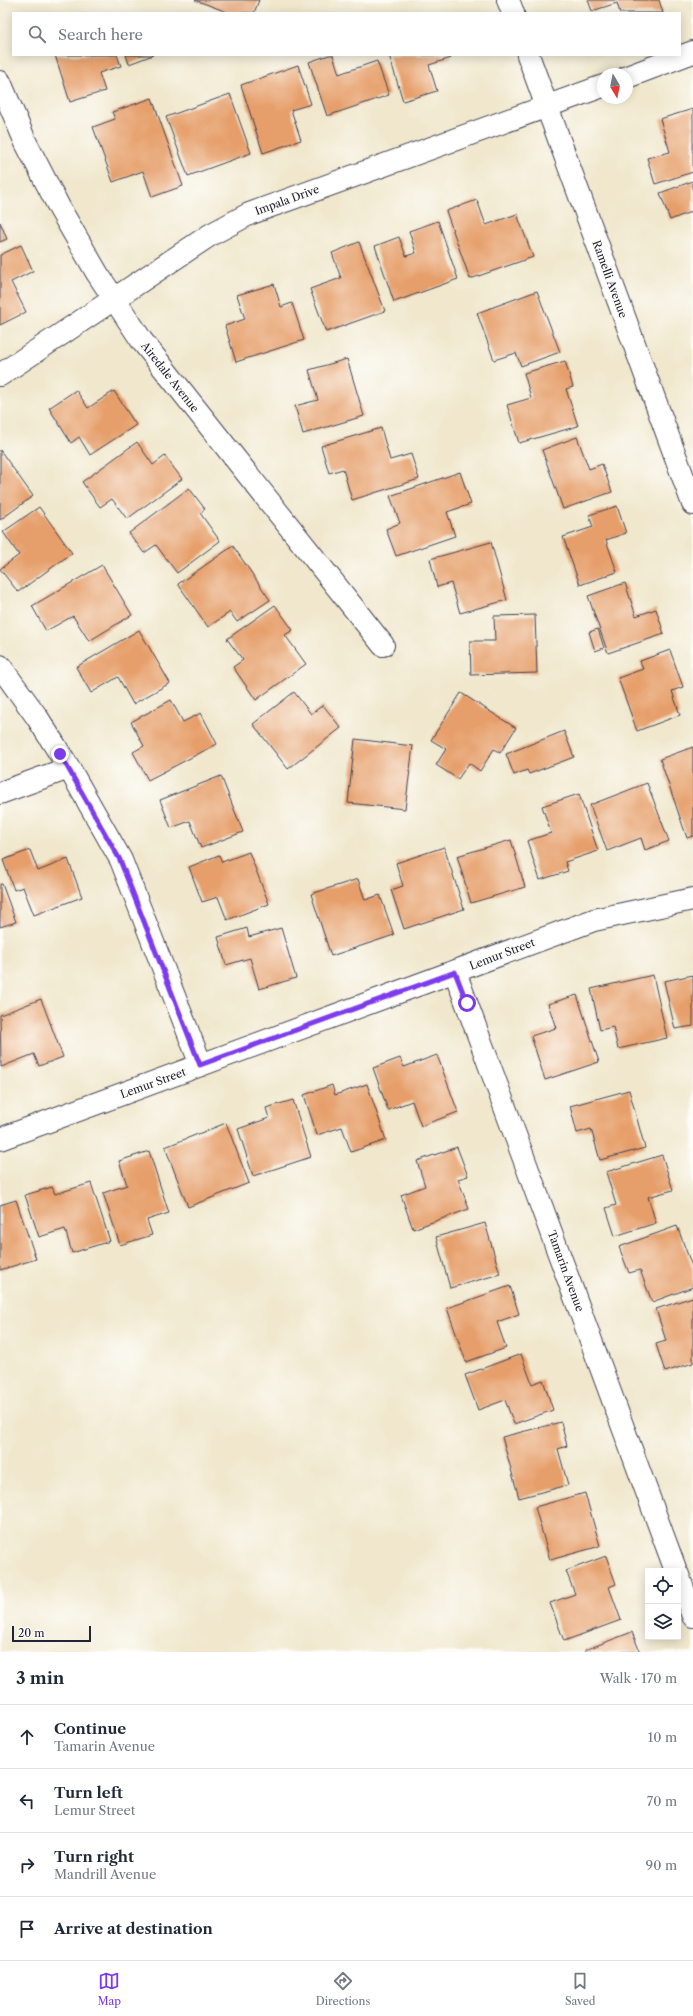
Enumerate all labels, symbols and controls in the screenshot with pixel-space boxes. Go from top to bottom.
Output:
search box [12,12,681,56]
icon: search [26,23,48,45]
text: Search here [58,25,143,44]
north arrow [597,68,633,104]
street label: Impala Drive [253,182,321,218]
street label: Ramelli Avenue [589,238,631,320]
street label: Airedale Avenue [137,338,202,415]
route end [51,745,69,763]
street label: Lemur Street [467,935,537,973]
route start [458,994,476,1012]
street label: Lemur Street [118,1065,188,1101]
street label: Tamarin Avenue [545,1228,587,1314]
map controls [645,1568,681,1640]
button: locate [645,1568,681,1604]
button: layers [645,1604,681,1640]
scale bar [12,1624,91,1643]
text: 20 m [18,1626,44,1640]
text: 3 min [16,1668,65,1688]
text: Walk · 170 m [600,1670,677,1686]
text: Continue [54,1719,126,1738]
icon: ahead [16,1726,38,1748]
text: 10 m [648,1729,677,1745]
text: Tamarin Avenue [54,1738,155,1754]
text: Turn left [54,1783,123,1802]
icon: left [16,1790,38,1812]
text: 70 m [647,1793,677,1809]
text: Lemur Street [54,1802,135,1818]
text: Turn right [54,1847,134,1866]
icon: right [16,1854,38,1876]
text: 90 m [646,1857,677,1873]
text: Mandrill Avenue [54,1866,156,1882]
icon: arrive [16,1918,38,1940]
text: Arrive at destination [54,1919,213,1938]
tab: Map [97,1970,121,2008]
tab: Directions [316,1970,370,2008]
tab: Saved [565,1970,596,2008]

